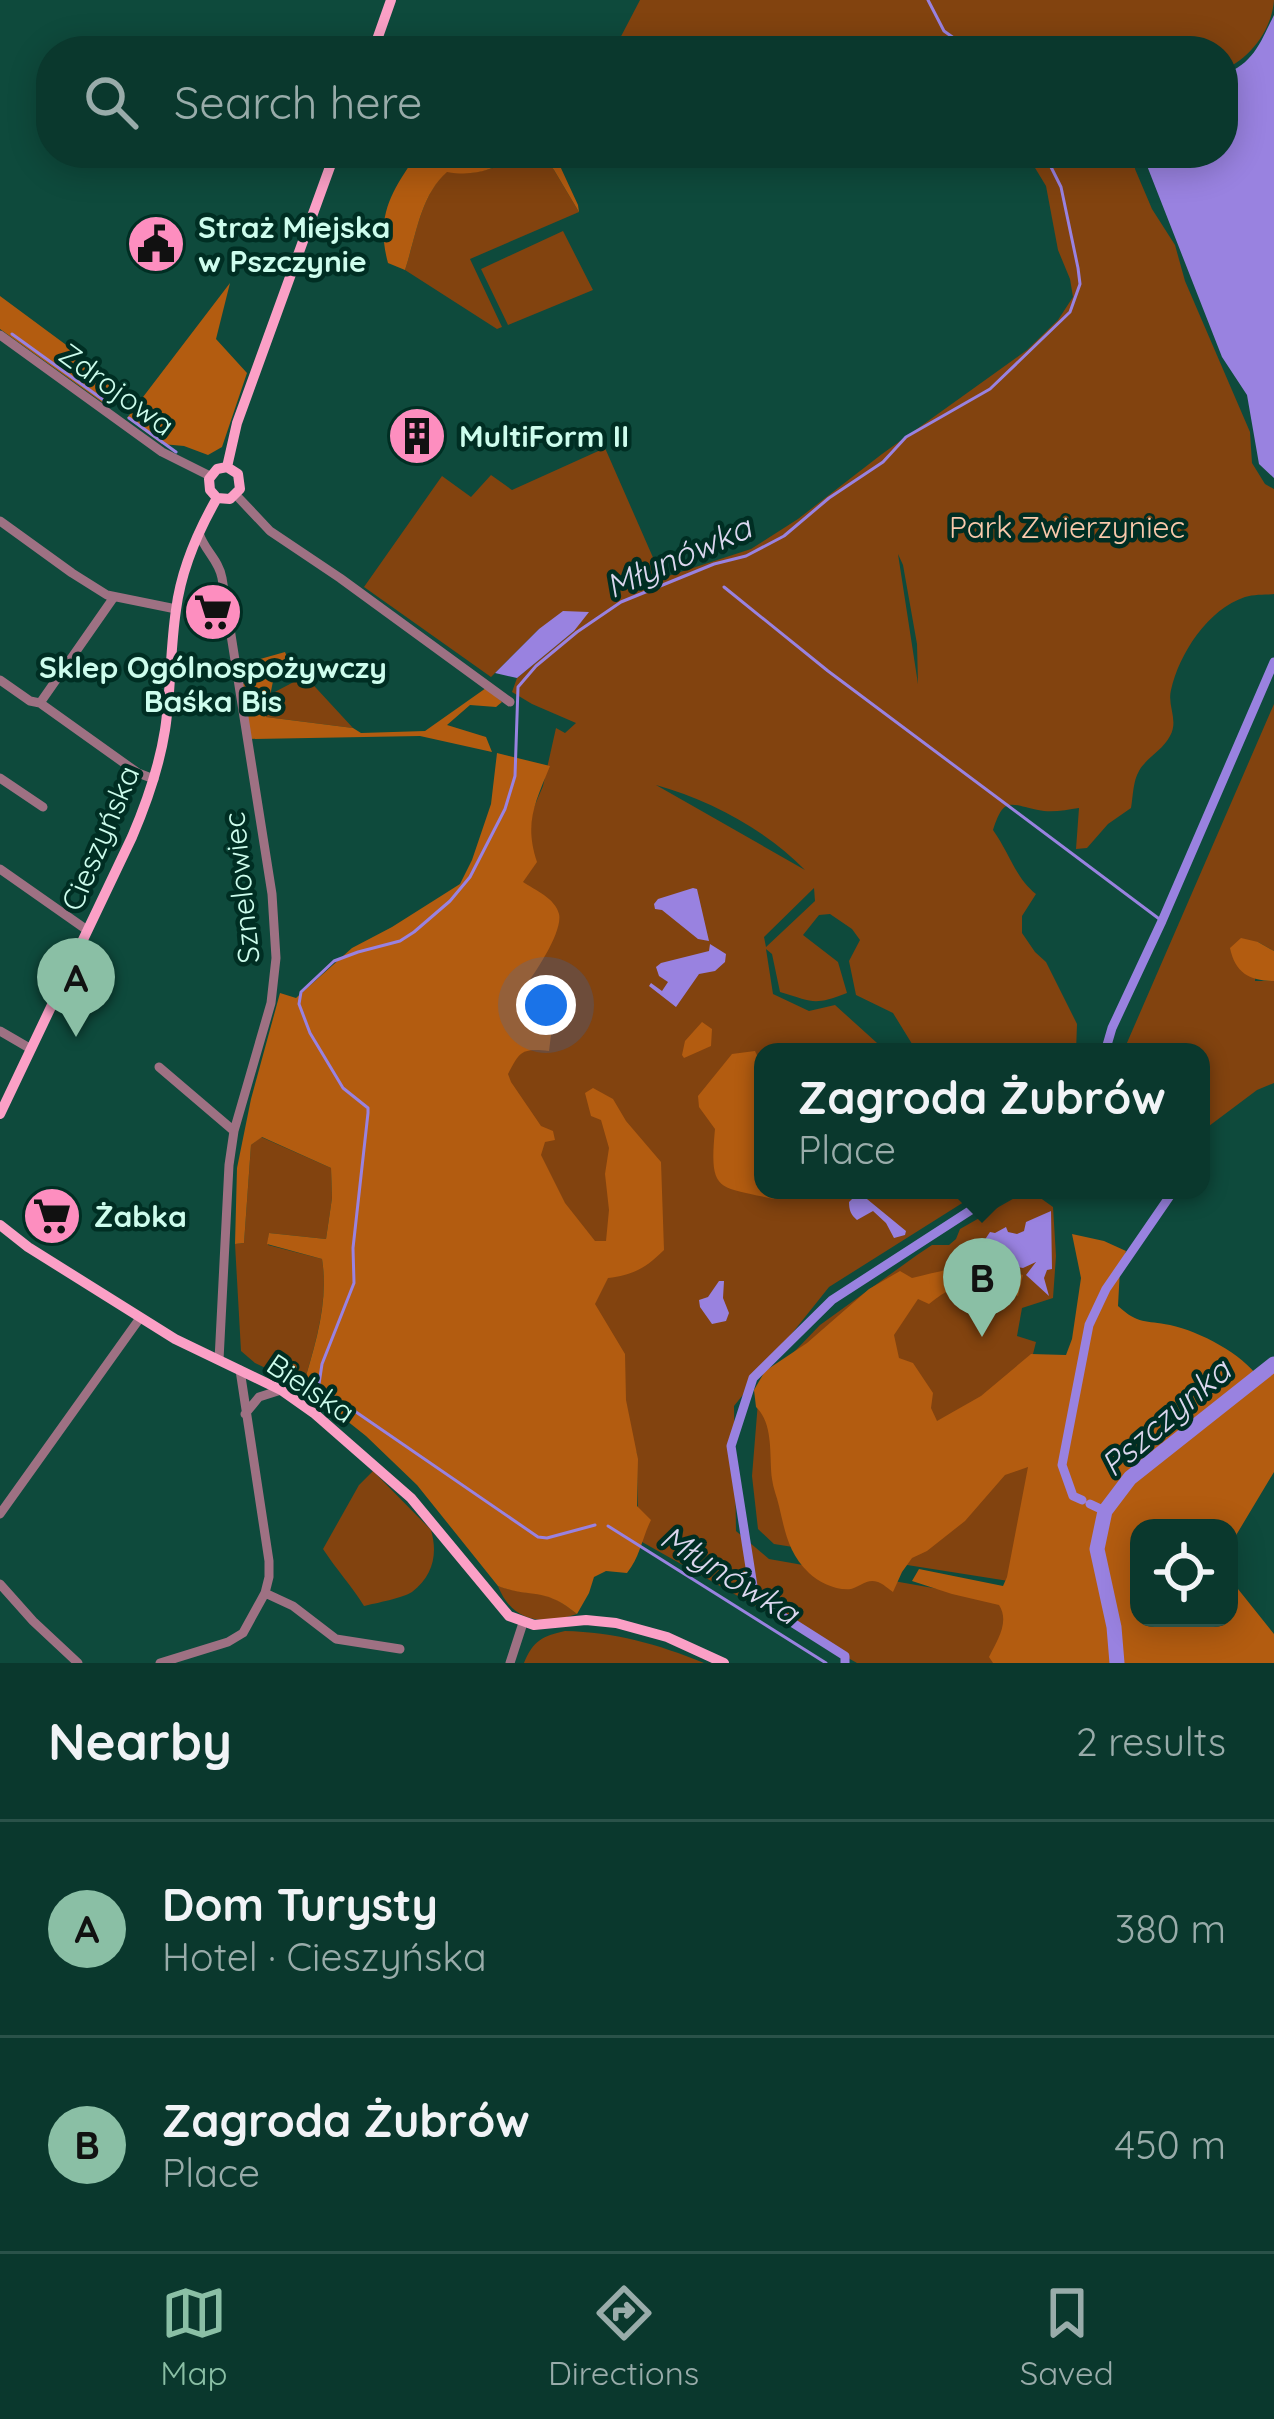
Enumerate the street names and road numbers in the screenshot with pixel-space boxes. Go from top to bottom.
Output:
street label: Zdrojowa [52,334,182,444]
street label: Cieszyńska [52,760,148,916]
street label: Sznelowiec [214,811,268,965]
street label: Bielska [260,1345,362,1431]

